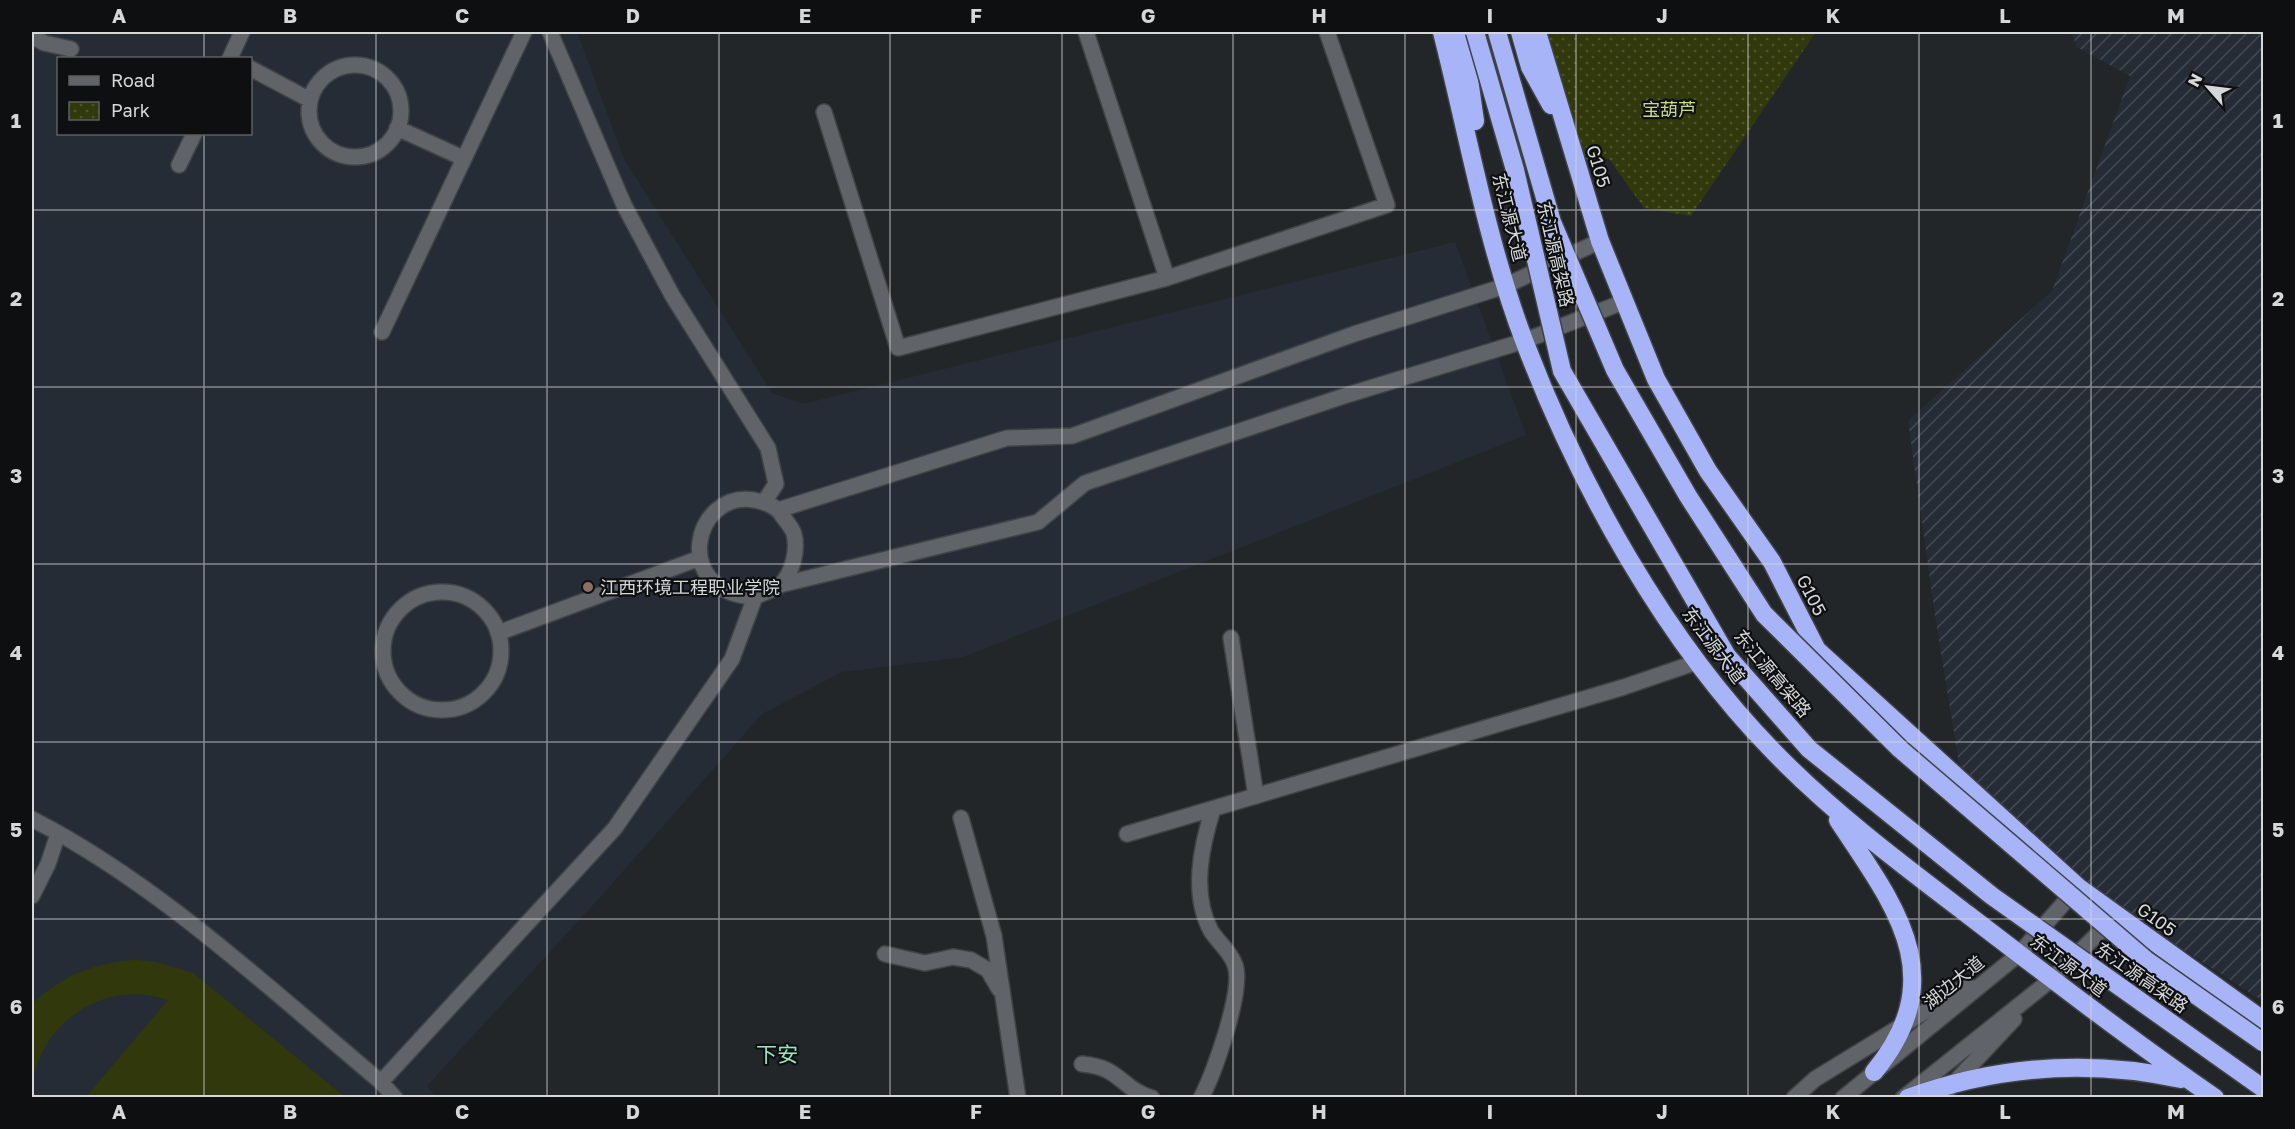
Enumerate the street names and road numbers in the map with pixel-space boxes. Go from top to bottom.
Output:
street label: G105 [1582,142,1616,190]
street label: 东江源大道 [1488,171,1532,263]
street label: 东江源高架路 [1533,199,1579,309]
street label: G105 [1792,571,1832,619]
street label: 东江源大道 [1678,602,1750,688]
street label: 东江源高架路 [1730,625,1816,721]
street label: G105 [2133,897,2181,941]
street label: 东江源大道 [2026,929,2112,1001]
street label: 东江源高架路 [2091,937,2193,1017]
street label: 湖边大道 [1918,951,1988,1013]

